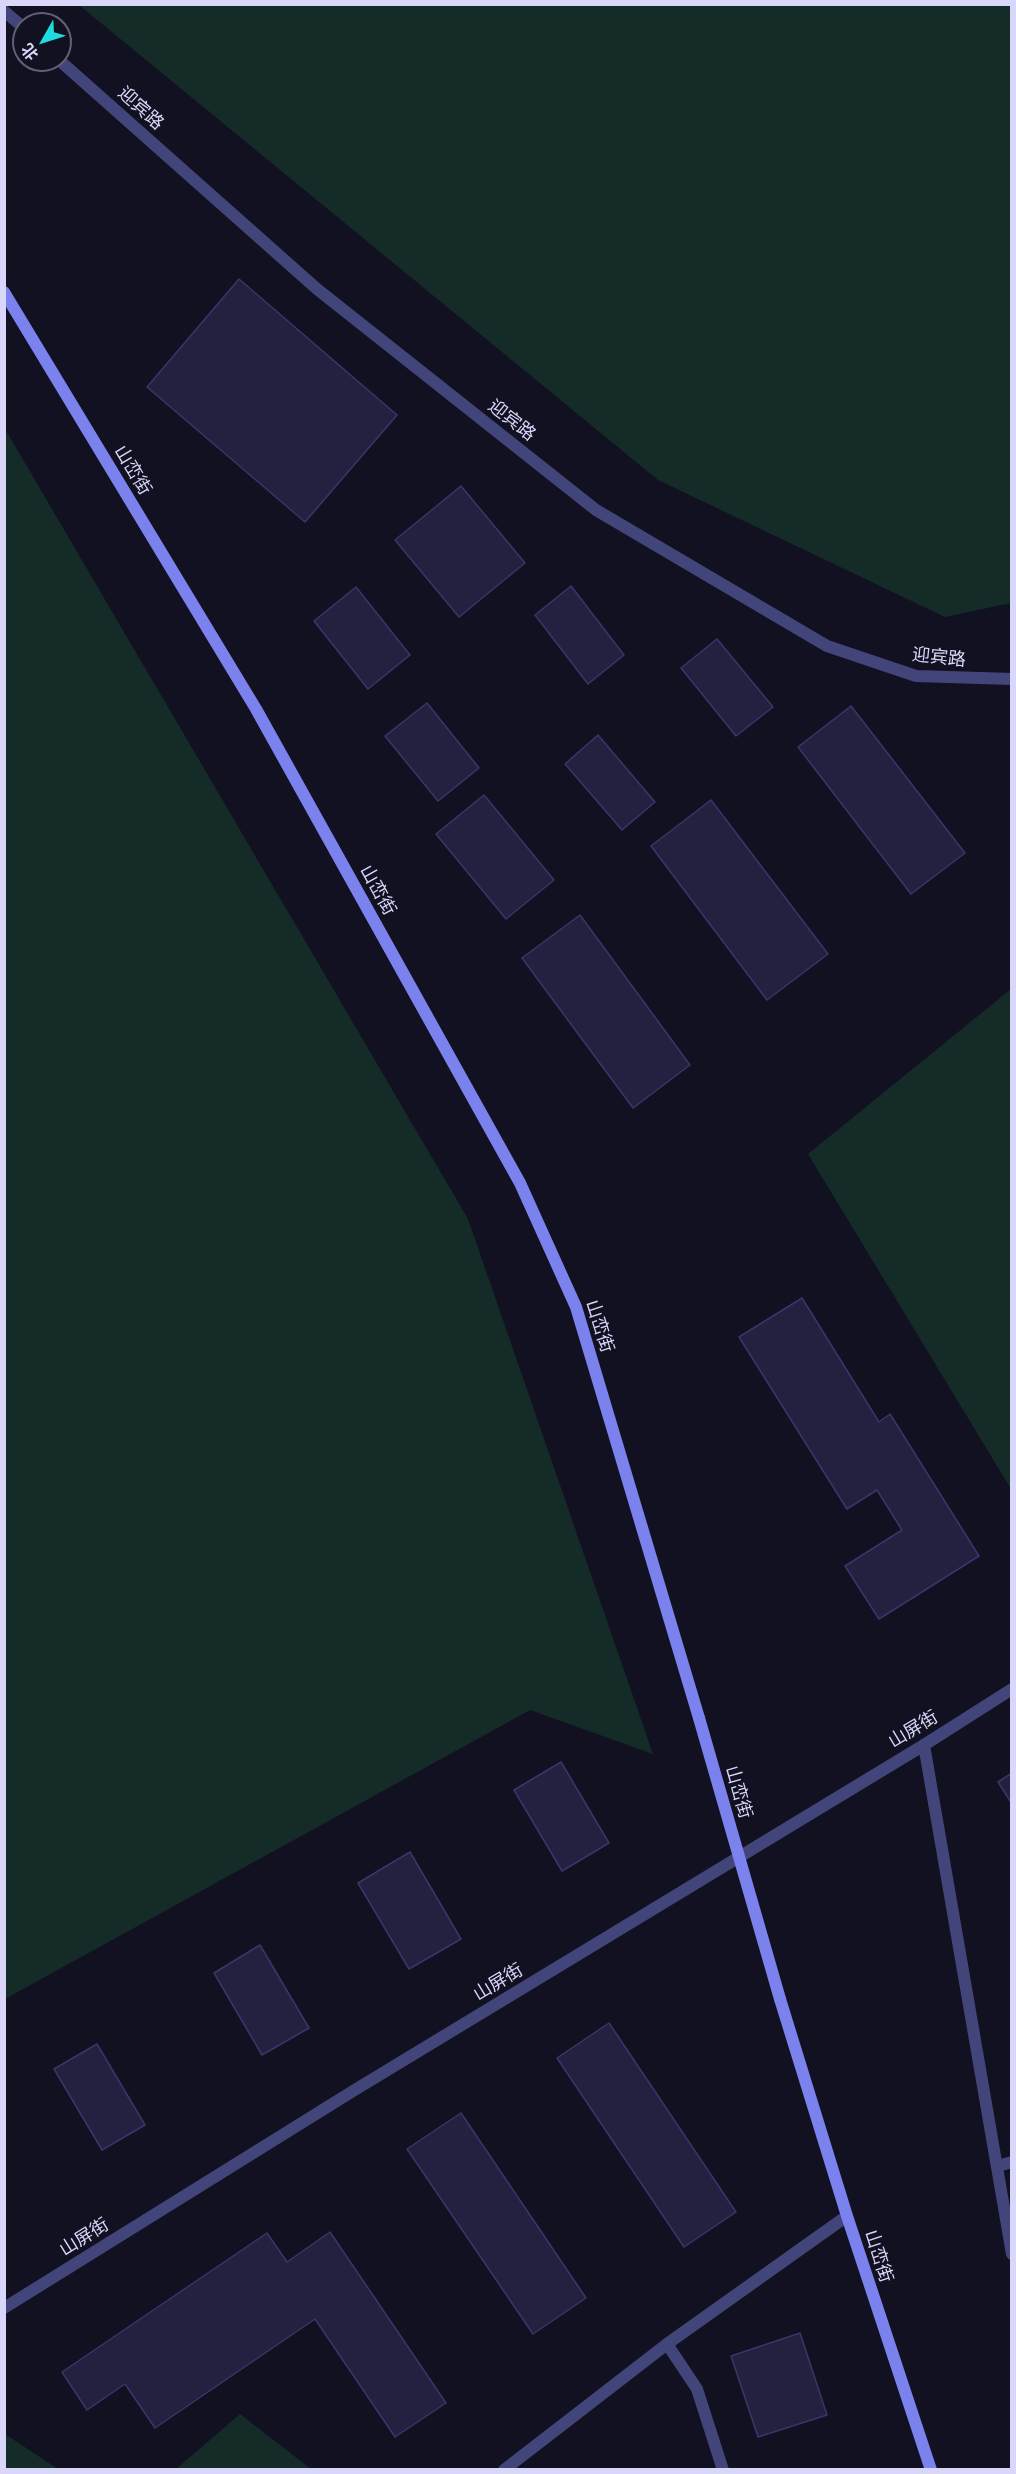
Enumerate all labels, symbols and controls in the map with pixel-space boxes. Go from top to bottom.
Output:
north arrow [12,12,72,72]
text: 北 [17,40,42,65]
street label: 迎宾路 [114,82,168,134]
street label: 迎宾路 [484,395,540,445]
street label: 山峦街 [110,441,156,499]
street label: 迎宾路 [911,643,967,671]
street label: 山峦街 [355,861,401,919]
street label: 山峦街 [581,1297,619,1355]
street label: 山屏街 [884,1706,942,1752]
street label: 山峦街 [721,1763,757,1821]
street label: 山屏街 [469,1959,527,2005]
street label: 山屏街 [55,2214,113,2260]
street label: 山峦街 [860,2227,898,2285]

